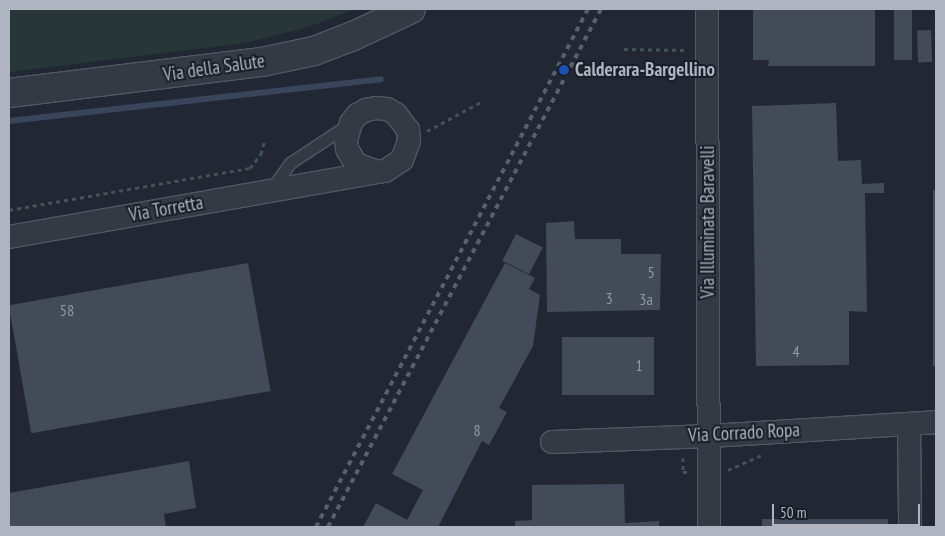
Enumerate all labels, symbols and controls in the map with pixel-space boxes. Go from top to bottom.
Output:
street label: Via della Salute [162,50,266,86]
place label: Calderara-Bargellino [575,59,715,81]
marker: Calderara-Bargellino [557,63,571,77]
street label: Via Illuminata Baravelli [697,146,719,298]
street label: Via Torretta [127,191,205,227]
house number: 5 [647,262,655,282]
house number: 3 [605,288,613,308]
house number: 3a [639,289,653,309]
house number: 58 [60,300,74,320]
house number: 4 [792,341,800,361]
house number: 1 [635,355,643,375]
street label: Via Corrado Ropa [688,419,800,447]
house number: 8 [473,420,481,440]
scale bar [775,494,922,526]
text: 50 m [780,503,806,522]

